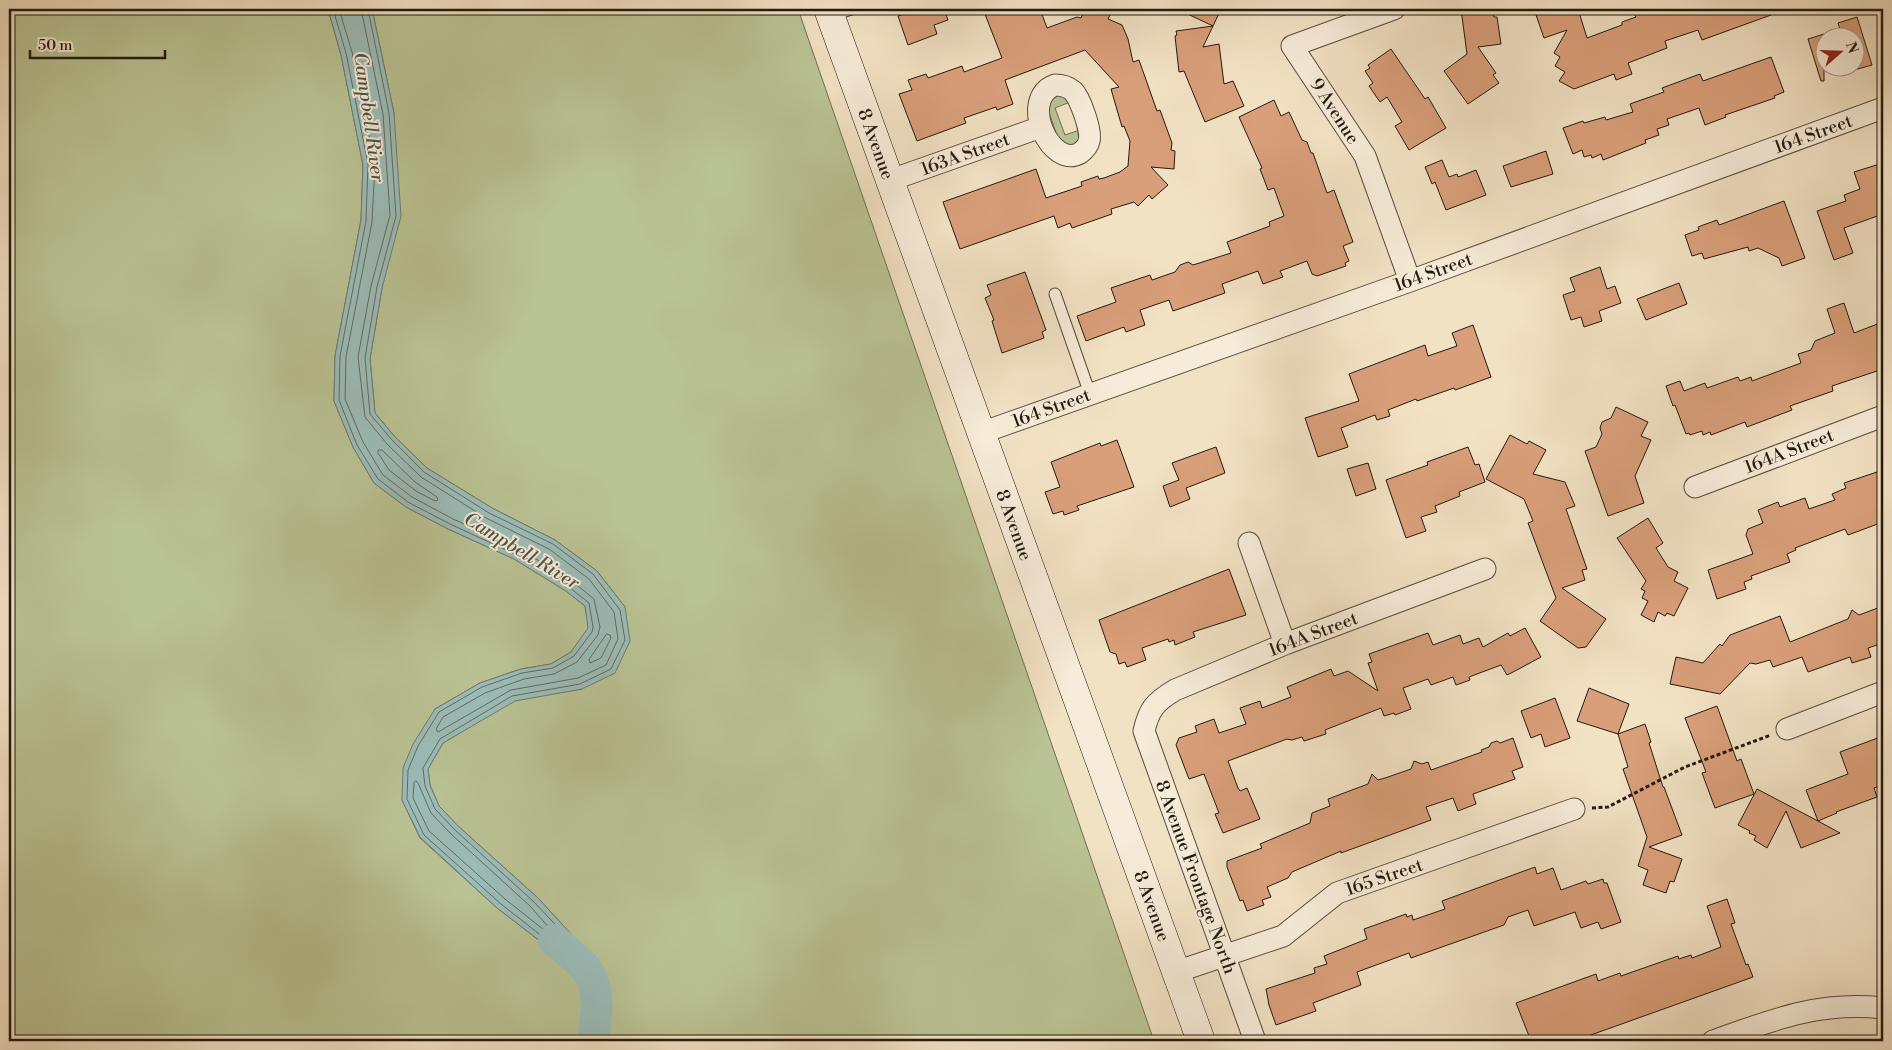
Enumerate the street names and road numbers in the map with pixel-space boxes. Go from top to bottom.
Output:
street label: 9 Avenue [1305,74,1364,149]
street label: 8 Avenue [852,105,899,183]
street label: 164 Street [1771,109,1856,159]
street label: 163A Street [918,128,1013,181]
street label: 164 Street [1391,247,1476,297]
street label: 164 Street [1009,383,1094,433]
street label: 164A Street [1741,424,1838,479]
street label: 8 Avenue [990,486,1037,564]
street label: 164A Street [1265,607,1362,662]
street label: 8 Avenue Frontage North [1151,777,1241,977]
street label: 165 Street [1342,853,1427,901]
street label: 8 Avenue [1129,868,1175,944]

